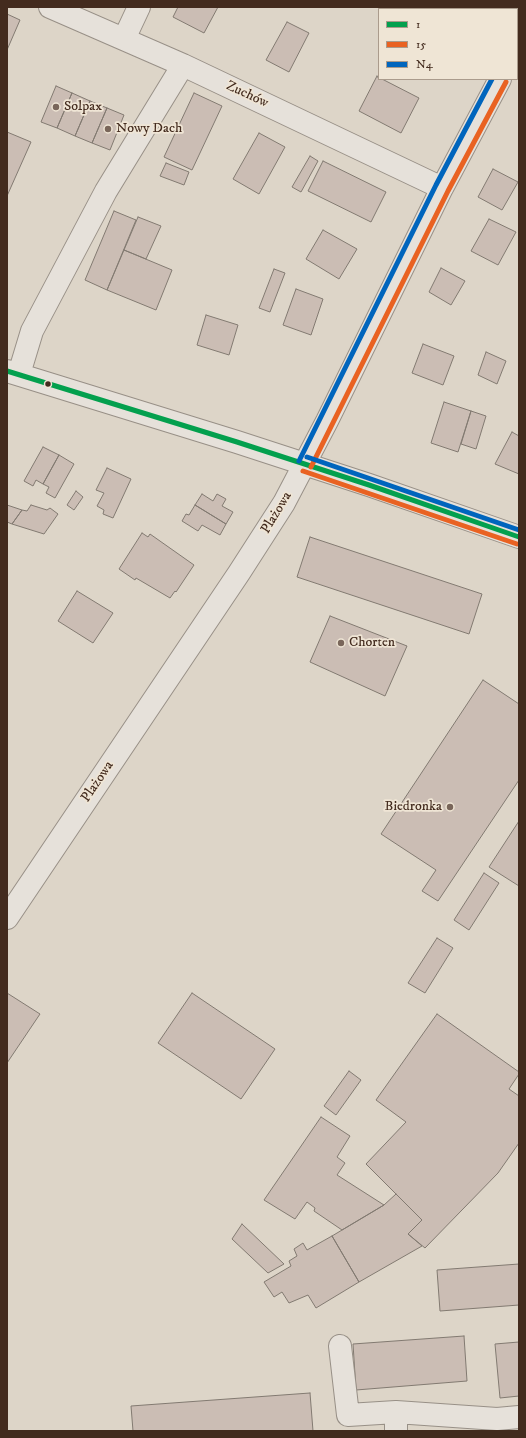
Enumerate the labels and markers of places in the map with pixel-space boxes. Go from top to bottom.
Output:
place label: Solpax [64,99,102,115]
marker: Solpax [51,102,61,112]
place label: Nowy Dach [116,121,182,137]
marker: Nowy Dach [103,124,113,134]
unlabelled marker [43,379,53,389]
place label: Chorten [349,635,395,651]
marker: Chorten [336,638,346,648]
place label: Biedronka [385,799,442,815]
marker: Biedronka [445,802,455,812]

